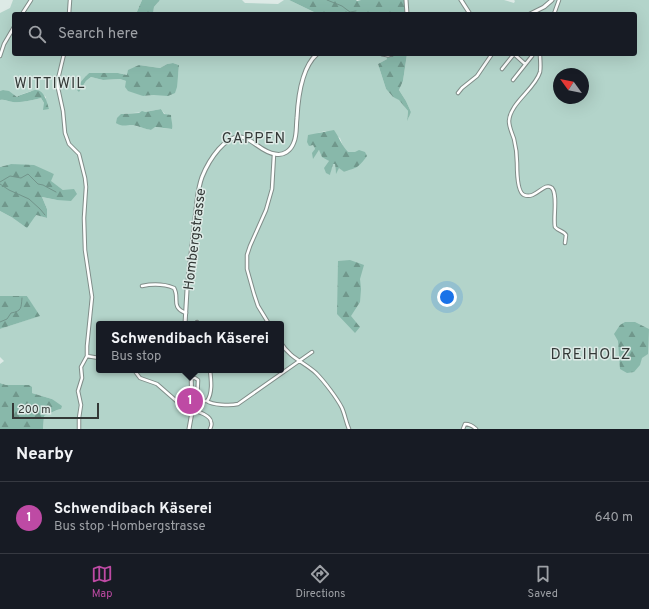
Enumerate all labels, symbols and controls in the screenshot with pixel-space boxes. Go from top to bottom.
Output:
search box [12,12,637,56]
icon: search [26,23,48,45]
text: Search here [58,25,138,44]
north arrow [553,68,589,104]
district label: WITTIWIL [14,75,86,94]
district label: GAPPEN [222,130,286,149]
street label: Hombergstrasse [181,187,210,291]
your location [437,287,457,307]
popup [96,321,284,373]
text: Schwendibach Käserei [111,330,269,349]
district label: DREIHOLZ [551,346,631,365]
text: Bus stop [111,349,161,365]
pin: 1 [177,386,203,416]
scale bar [12,401,99,420]
text: 200 m [18,403,51,417]
text: Nearby [16,444,73,466]
text: Schwendibach Käserei [54,500,212,519]
text: 1 [26,510,32,526]
text: 640 m [595,510,633,526]
text: Bus stop · Hombergstrasse [54,519,205,535]
tab: Map [91,563,113,601]
tab: Directions [295,563,345,601]
tab: Saved [528,563,558,601]

